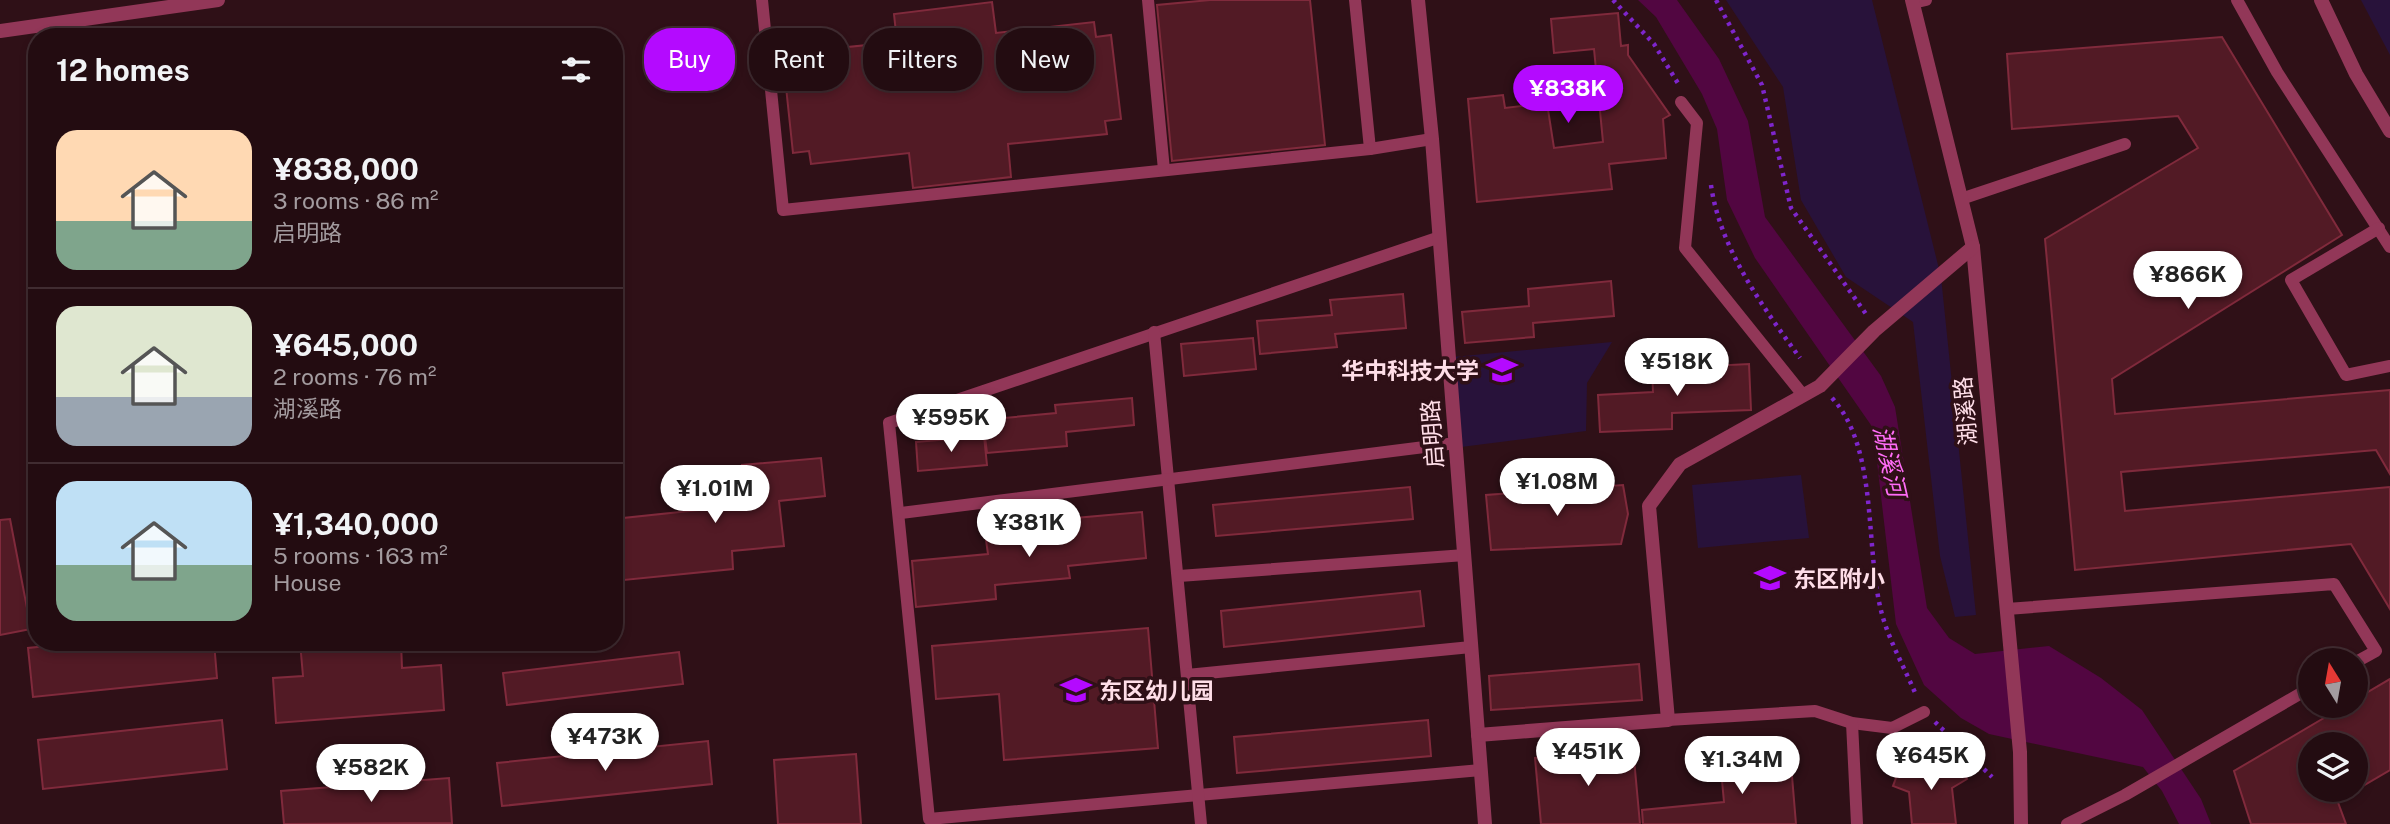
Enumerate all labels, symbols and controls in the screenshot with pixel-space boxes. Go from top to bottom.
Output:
chip: Buy [644,28,735,91]
chip: Rent [749,28,849,91]
chip: Filters [863,28,982,91]
chip: New [996,28,1094,91]
icon: filters [557,51,595,89]
text: 12 homes [56,52,190,88]
pin: ¥838K [1519,66,1617,125]
text: ¥838K [1529,74,1607,101]
text: ¥838,000 [273,151,419,187]
icon: home [112,158,196,242]
text: 3 rooms · 86 m² [273,187,439,214]
text: 启明路 [273,219,342,246]
pin: ¥866K [2139,252,2237,311]
text: ¥866K [2149,260,2227,287]
text: ¥645,000 [273,327,418,363]
icon: home [112,334,196,418]
pin: ¥518K [1628,338,1726,398]
text: ¥518K [1641,347,1713,374]
school or university icon: 华中科技大学 [1485,353,1519,387]
place label: 华中科技大学 [1341,357,1479,384]
text: 2 rooms · 76 m² [273,363,436,390]
street label: 湖溪路 [1949,375,1981,447]
pin: ¥595K [902,394,1000,454]
text: 湖溪路 [273,395,342,422]
street label: 启明路 [1416,399,1448,469]
text: ¥595K [912,403,990,430]
water label: 湖溪河 [1868,423,1913,503]
pin: ¥1.08M [1500,458,1614,518]
pin: ¥1.01M [658,466,772,525]
text: ¥1.08M [1516,467,1598,494]
text: ¥1.01M [677,474,753,501]
pin: ¥381K [980,500,1078,559]
text: ¥1,340,000 [273,506,439,542]
text: ¥381K [993,508,1065,535]
icon: home [112,509,196,593]
text: 5 rooms · 163 m² [273,542,448,569]
school or university icon: 东区附小 [1753,561,1787,595]
place label: 东区附小 [1793,565,1885,592]
text: House [273,569,341,596]
north arrow [2298,648,2368,718]
map controls [2298,648,2368,802]
school or university icon: 东区幼儿园 [1059,673,1093,707]
place label: 东区幼儿园 [1099,677,1214,704]
pin: ¥473K [556,714,654,773]
text: ¥473K [567,722,643,749]
pin: ¥451K [1539,728,1637,788]
pin: ¥645K [1882,732,1980,792]
button: layers [2298,732,2368,802]
pin: ¥1.34M [1685,736,1799,796]
text: ¥451K [1552,737,1624,764]
text: ¥645K [1892,741,1970,768]
pin: ¥582K [322,744,420,804]
text: ¥1.34M [1701,745,1783,772]
text: ¥582K [332,753,410,780]

